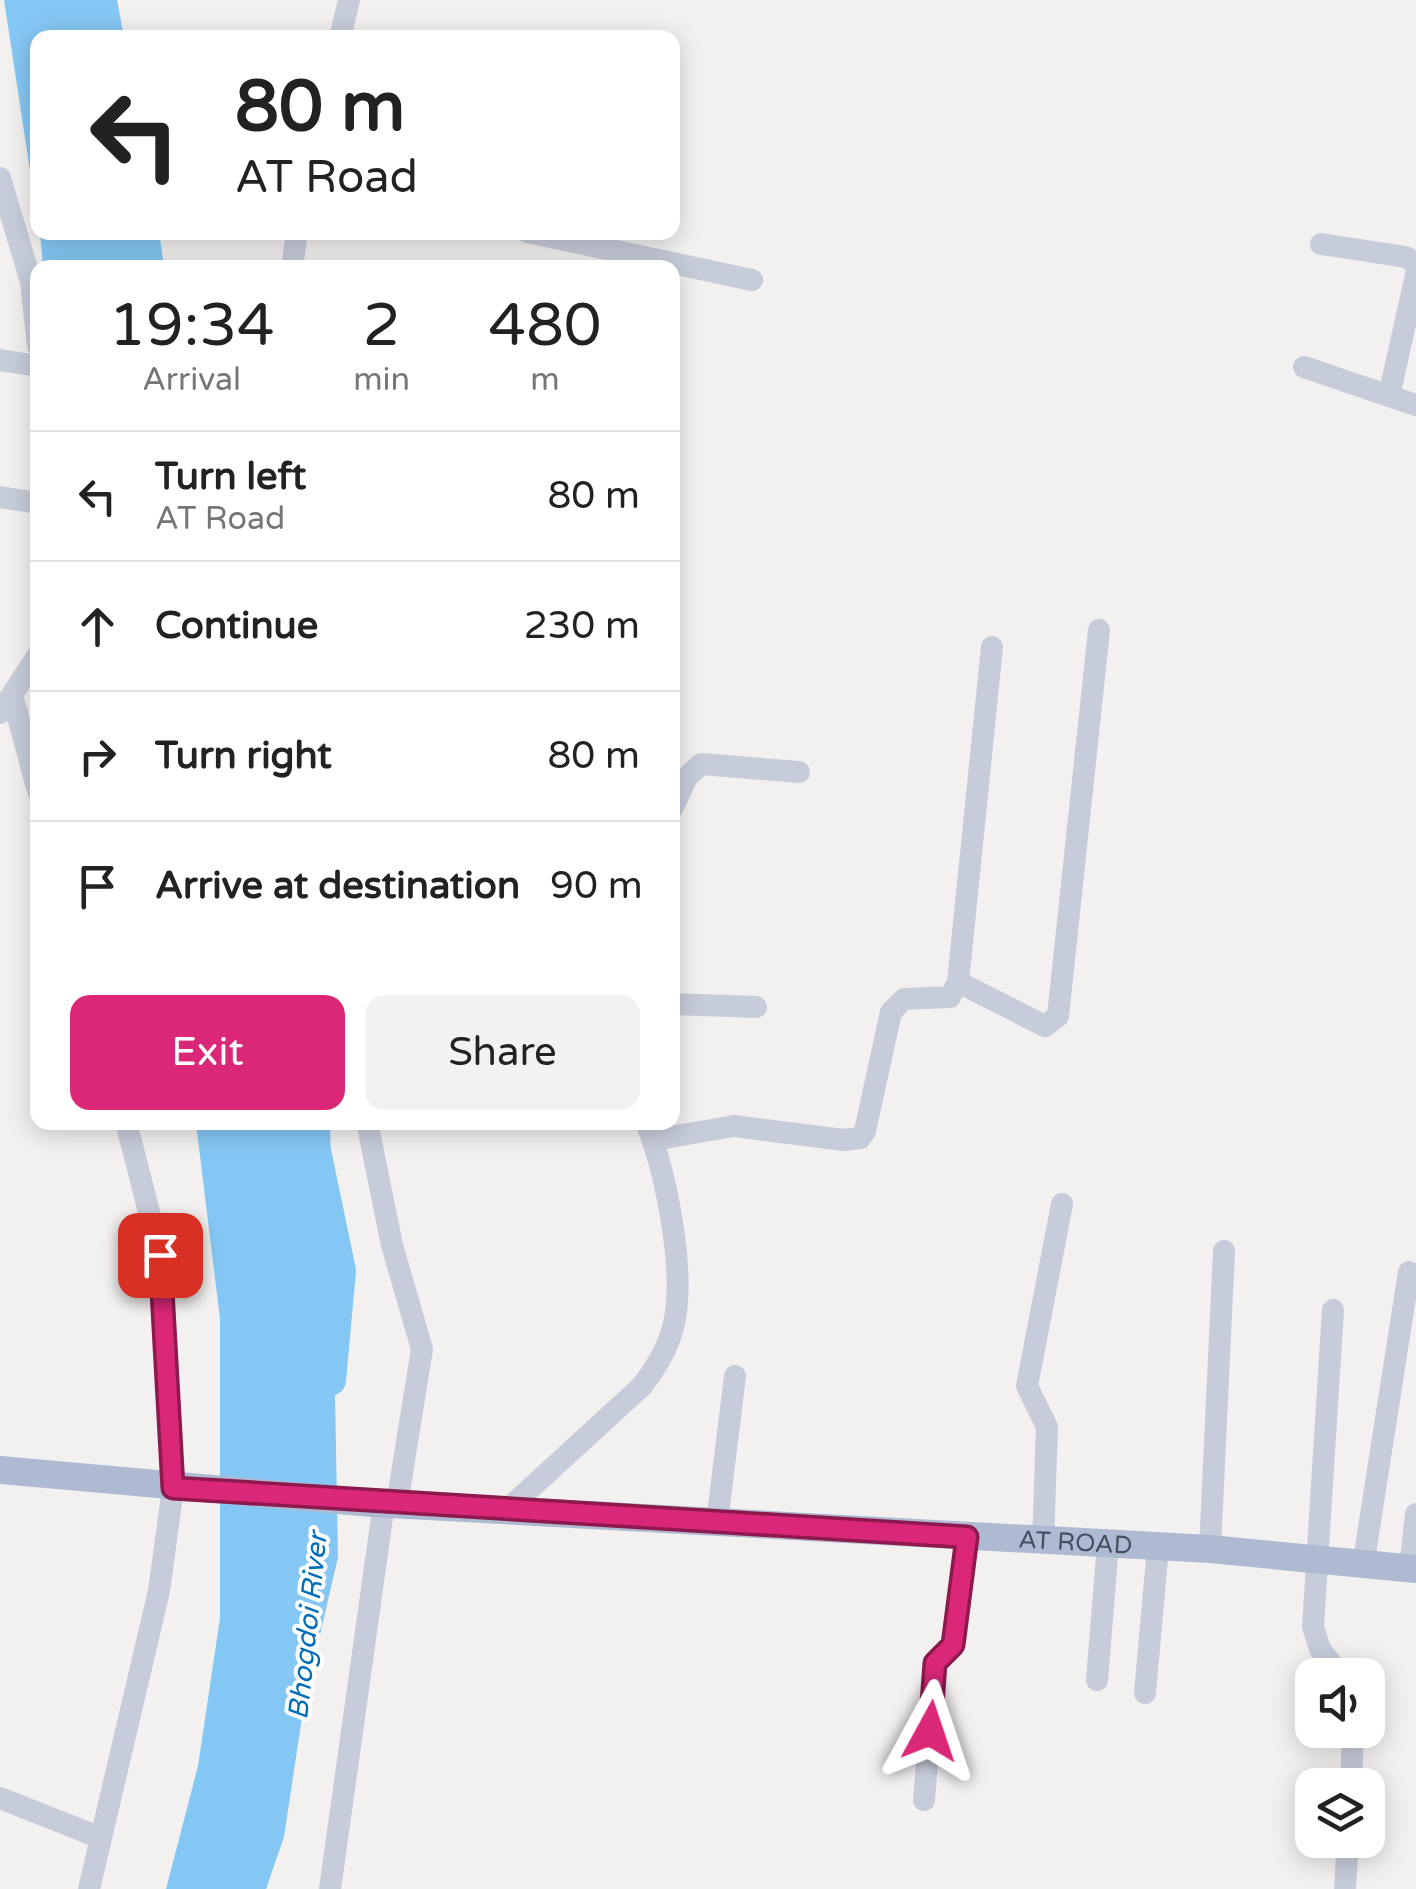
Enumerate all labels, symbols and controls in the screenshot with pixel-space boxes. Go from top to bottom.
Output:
text: 80 m [235,66,405,150]
icon: left [70,70,200,200]
text: AT Road [235,151,418,205]
text: 19:34 [108,290,275,362]
text: 2 [363,290,400,362]
text: 480 [488,290,602,362]
text: Arrival [142,361,241,399]
text: min [353,361,410,399]
text: m [530,361,560,399]
text: Turn left [155,454,306,500]
icon: left [70,469,125,524]
text: 80 m [548,473,640,519]
text: AT Road [155,500,285,538]
icon: ahead [70,599,125,654]
text: Continue [155,603,318,649]
text: 230 m [524,603,640,649]
icon: right [70,729,125,784]
text: Turn right [155,733,332,779]
text: 80 m [548,733,640,779]
icon: arrive [70,859,125,914]
text: Arrive at destination [155,863,520,909]
text: 90 m [550,863,643,909]
button: Exit [70,995,345,1110]
button: Share [365,995,640,1110]
pin [118,1213,203,1298]
icon: arrive [133,1228,188,1283]
street label: AT ROAD [1018,1525,1133,1561]
water label: Bhogdoi River [281,1528,335,1721]
map controls [1295,1658,1385,1858]
button: sound [1295,1658,1385,1748]
position arrow [878,1679,982,1783]
button: layers [1295,1768,1385,1858]

